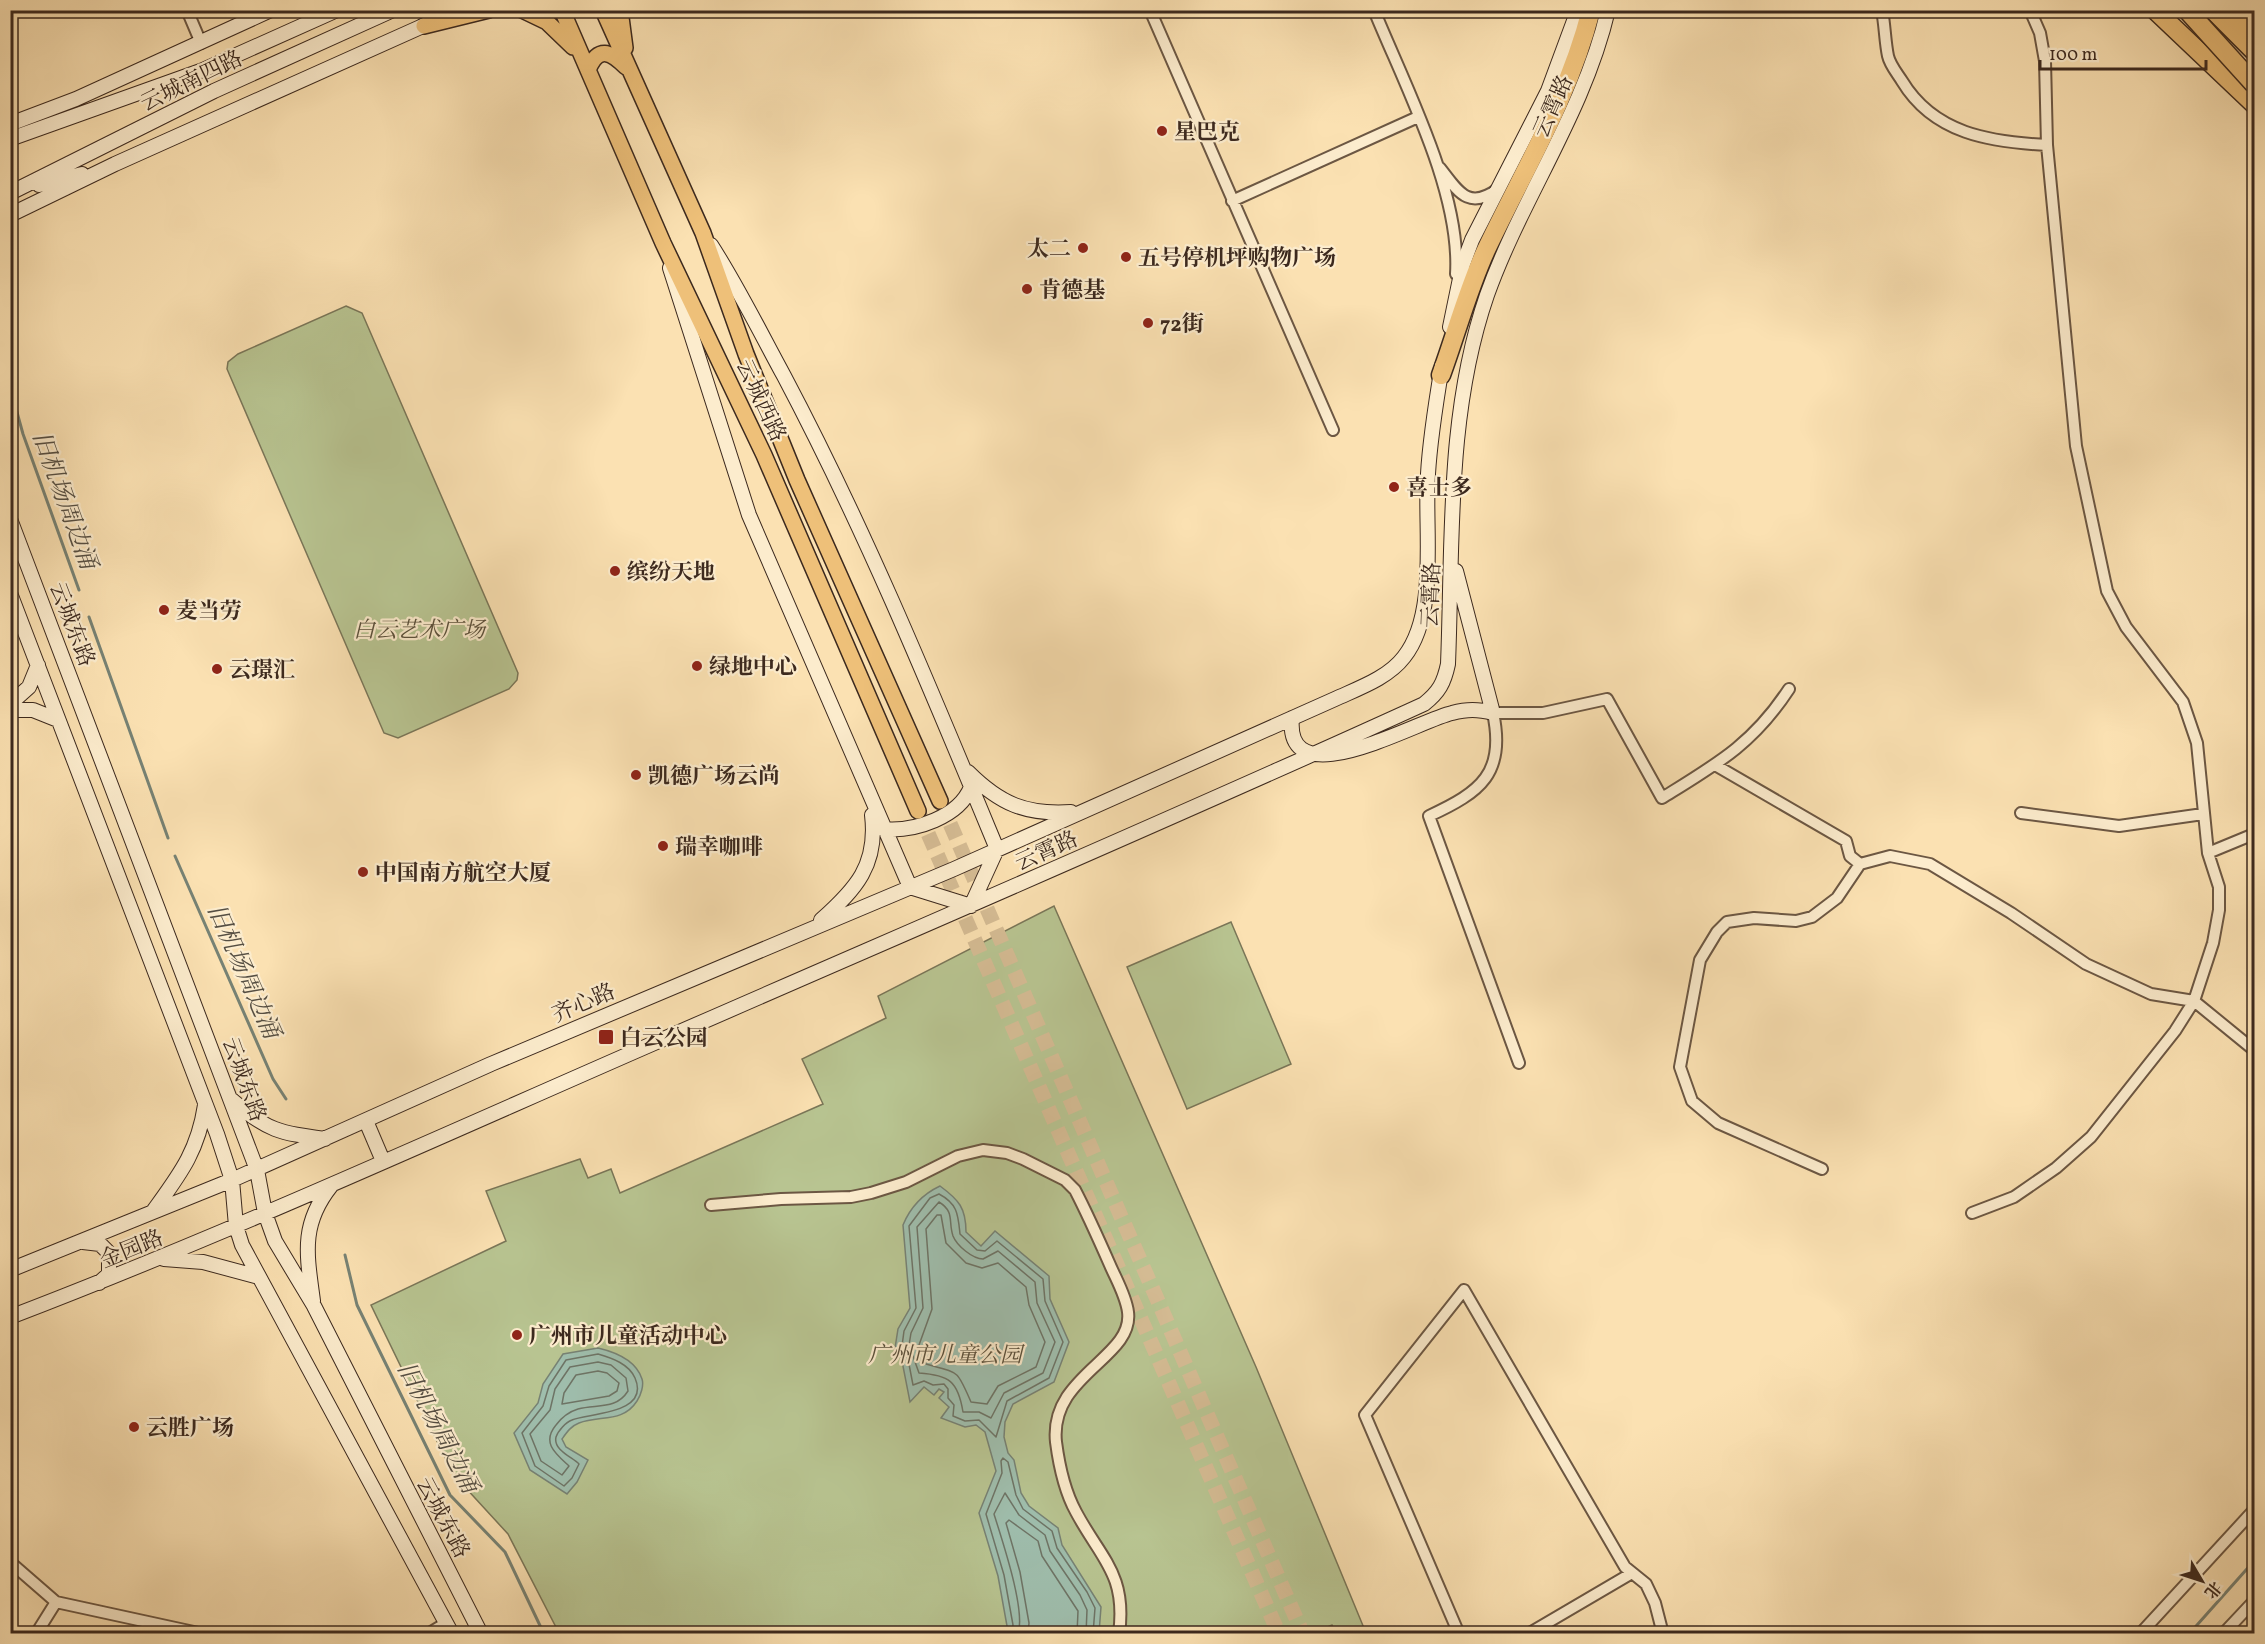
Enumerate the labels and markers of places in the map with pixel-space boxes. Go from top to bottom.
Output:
place label: 星巴克 [1174,118,1240,149]
marker: 星巴克 [1155,124,1169,138]
place label: 太二 [1027,235,1071,266]
marker: 太二 [1076,241,1090,255]
place label: 五号停机坪购物广场 [1138,244,1336,275]
marker: 五号停机坪购物广场 [1119,250,1133,264]
place label: 肯德基 [1039,276,1105,307]
marker: 肯德基 [1020,282,1034,296]
place label: 72街 [1160,310,1204,341]
marker: 72街 [1141,316,1155,330]
place label: 喜士多 [1406,474,1472,505]
marker: 喜士多 [1387,480,1401,494]
place label: 缤纷天地 [627,558,715,589]
marker: 缤纷天地 [608,564,622,578]
place label: 麦当劳 [176,597,242,628]
marker: 麦当劳 [157,603,171,617]
place label: 绿地中心 [709,653,797,684]
place label: 云璟汇 [229,656,295,687]
marker: 绿地中心 [690,659,704,673]
marker: 云璟汇 [210,662,224,676]
place label: 凯德广场云尚 [648,762,780,793]
marker: 凯德广场云尚 [629,768,643,782]
place label: 瑞幸咖啡 [675,833,763,864]
marker: 瑞幸咖啡 [656,839,670,853]
place label: 中国南方航空大厦 [375,859,551,890]
marker: 中国南方航空大厦 [356,865,370,879]
place label: 白云公园 [620,1024,708,1055]
marker: 白云公园 [597,1028,615,1046]
place label: 广州市儿童活动中心 [529,1322,727,1353]
marker: 广州市儿童活动中心 [510,1328,524,1342]
place label: 云胜广场 [146,1414,234,1445]
marker: 云胜广场 [127,1420,141,1434]

